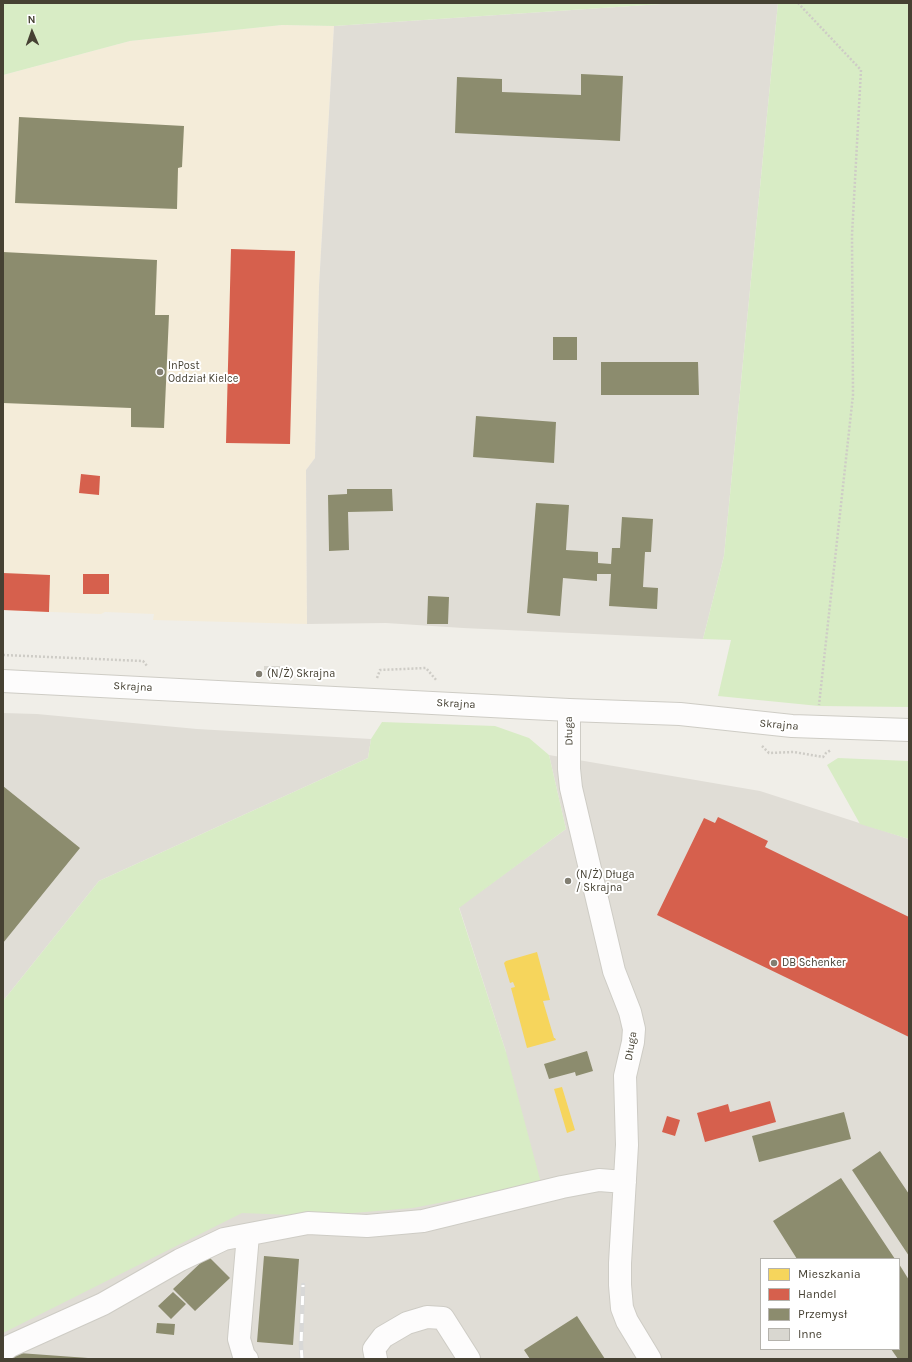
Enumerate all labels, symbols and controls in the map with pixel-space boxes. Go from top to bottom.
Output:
north arrow [12,12,52,52]
text: N [27,13,36,26]
place label: InPost Oddział Kielce [168,359,238,385]
marker: InPost Oddział Kielce [155,367,165,377]
place label: (N/Ż) Skrajna [267,667,335,681]
marker: (N/Ż) Skrajna [254,669,264,679]
street label: Skrajna [113,679,153,695]
street label: Skrajna [436,696,476,712]
street label: Długa [562,716,576,746]
street label: Skrajna [759,717,799,733]
place label: (N/Ż) Długa / Skrajna [576,868,634,894]
marker: (N/Ż) Długa / Skrajna [563,876,573,886]
place label: DB Schenker [782,956,846,970]
marker: DB Schenker [769,958,779,968]
street label: Długa [622,1031,640,1061]
legend [760,1258,900,1350]
text: Mieszkania [798,1267,861,1281]
text: Handel [798,1287,837,1301]
text: Przemysł [798,1307,847,1321]
text: Inne [798,1327,822,1341]

